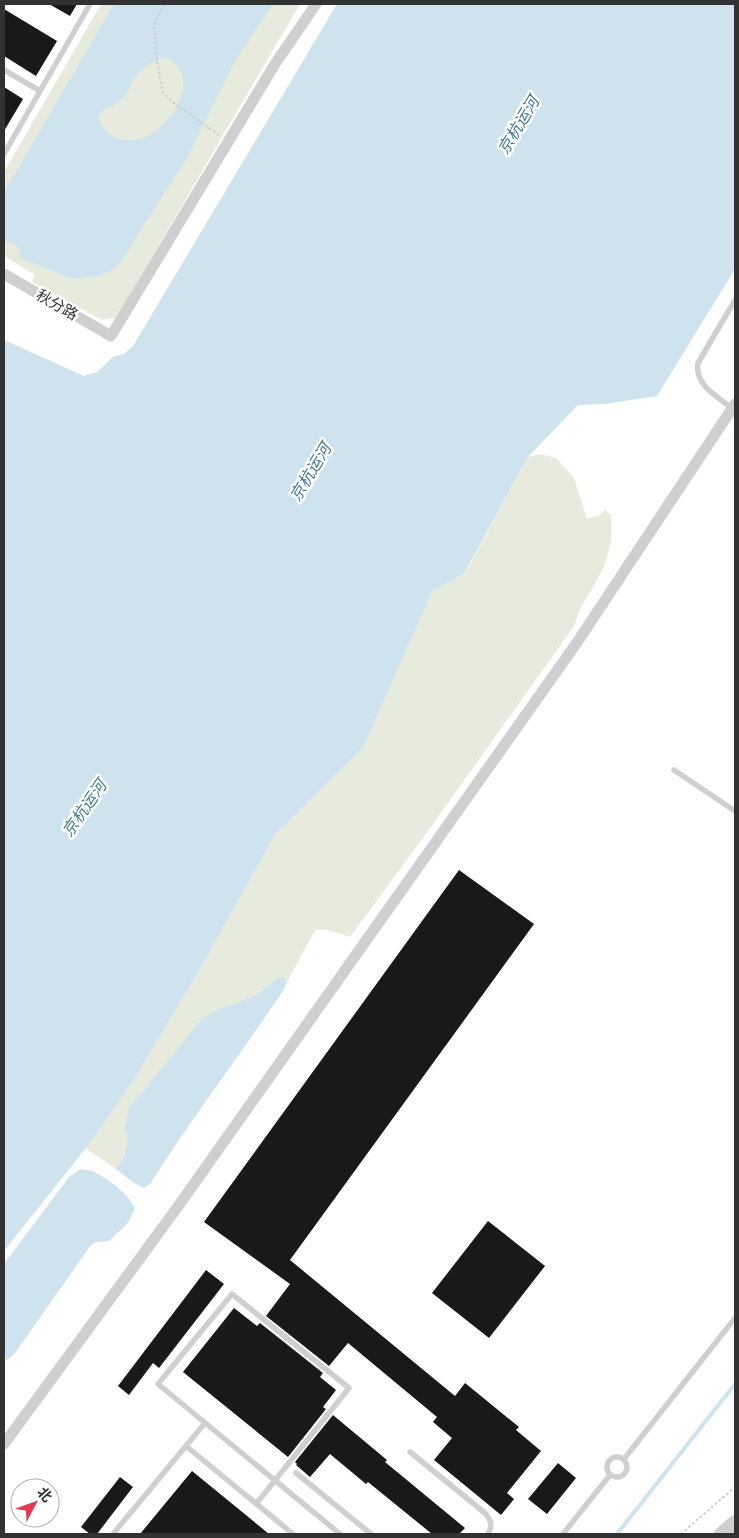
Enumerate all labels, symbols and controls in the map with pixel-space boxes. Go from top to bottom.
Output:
water label: 京杭运河 [492,89,546,159]
street label: 秋分路 [32,284,82,326]
water label: 京杭运河 [284,436,338,506]
water label: 京杭运河 [57,773,114,841]
north arrow [10,1478,60,1528]
text: 北 [33,1483,57,1506]

